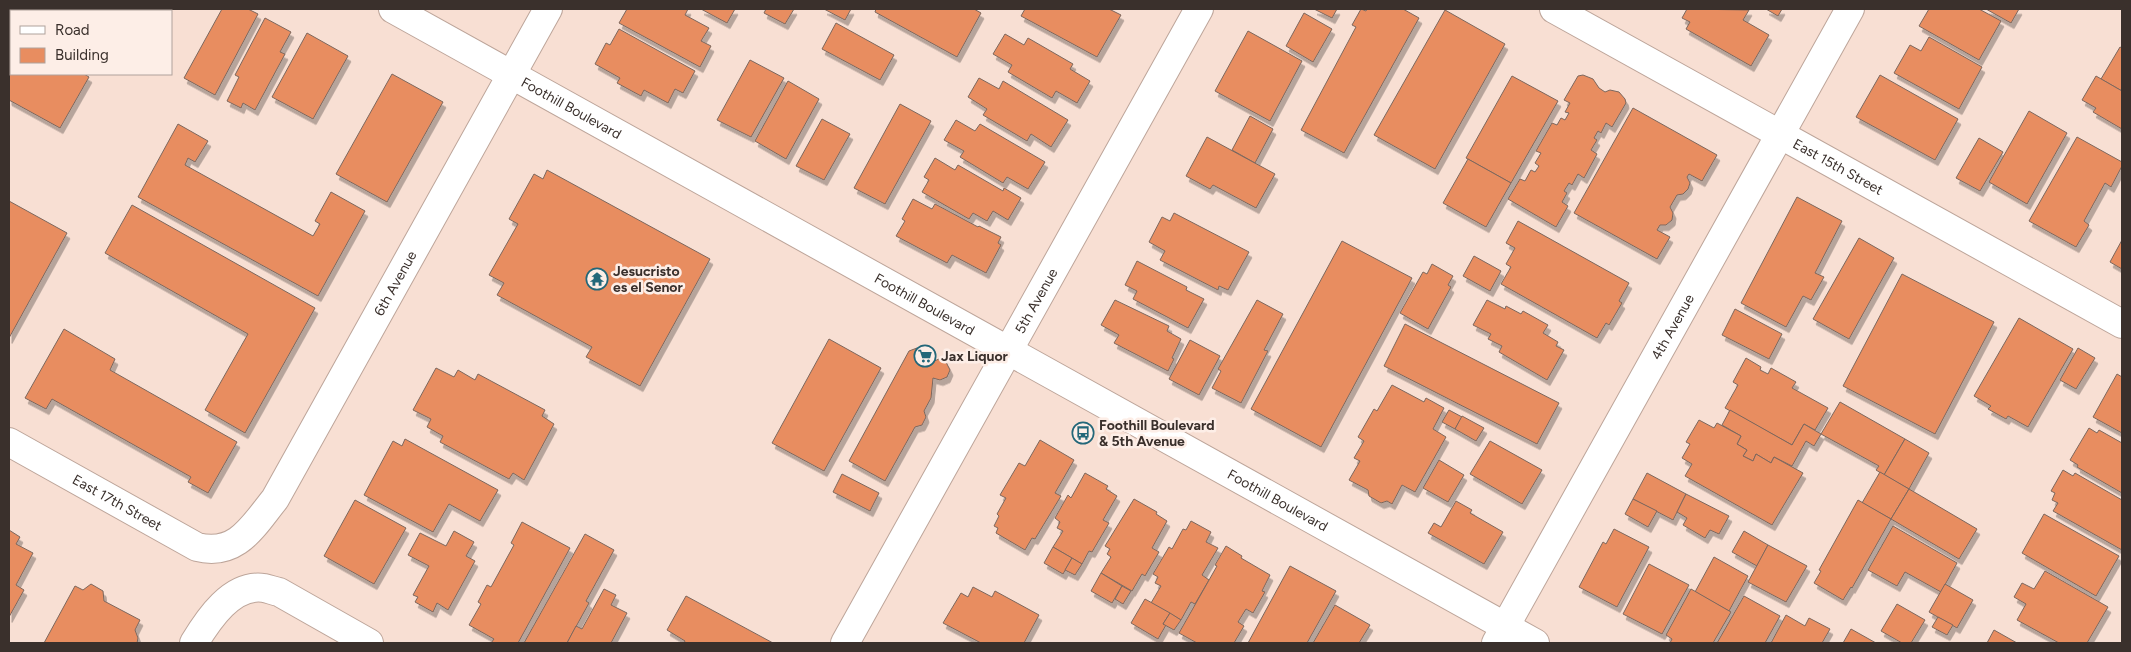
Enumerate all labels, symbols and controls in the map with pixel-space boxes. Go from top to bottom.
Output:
legend [10,10,172,75]
text: Road [55,21,90,39]
text: Building [55,46,109,64]
street label: Foothill Boulevard [518,74,624,143]
street label: East 15th Street [1790,135,1886,199]
street label: 6th Avenue [371,248,421,319]
place label: Jesucristo es el Senor [613,263,683,296]
street label: 5th Avenue [1012,265,1062,337]
temple icon: Jesucristo es el Senor [585,267,609,291]
street label: Foothill Boulevard [871,270,977,339]
street label: 4th Avenue [1648,291,1698,363]
supermarket icon: Jax Liquor [913,344,937,368]
place label: Jax Liquor [941,348,1009,365]
place label: Foothill Boulevard & 5th Avenue [1099,417,1215,450]
bus stop icon: Foothill Boulevard & 5th Avenue [1071,421,1095,445]
street label: Foothill Boulevard [1224,466,1331,535]
street label: East 17th Street [69,471,165,535]

